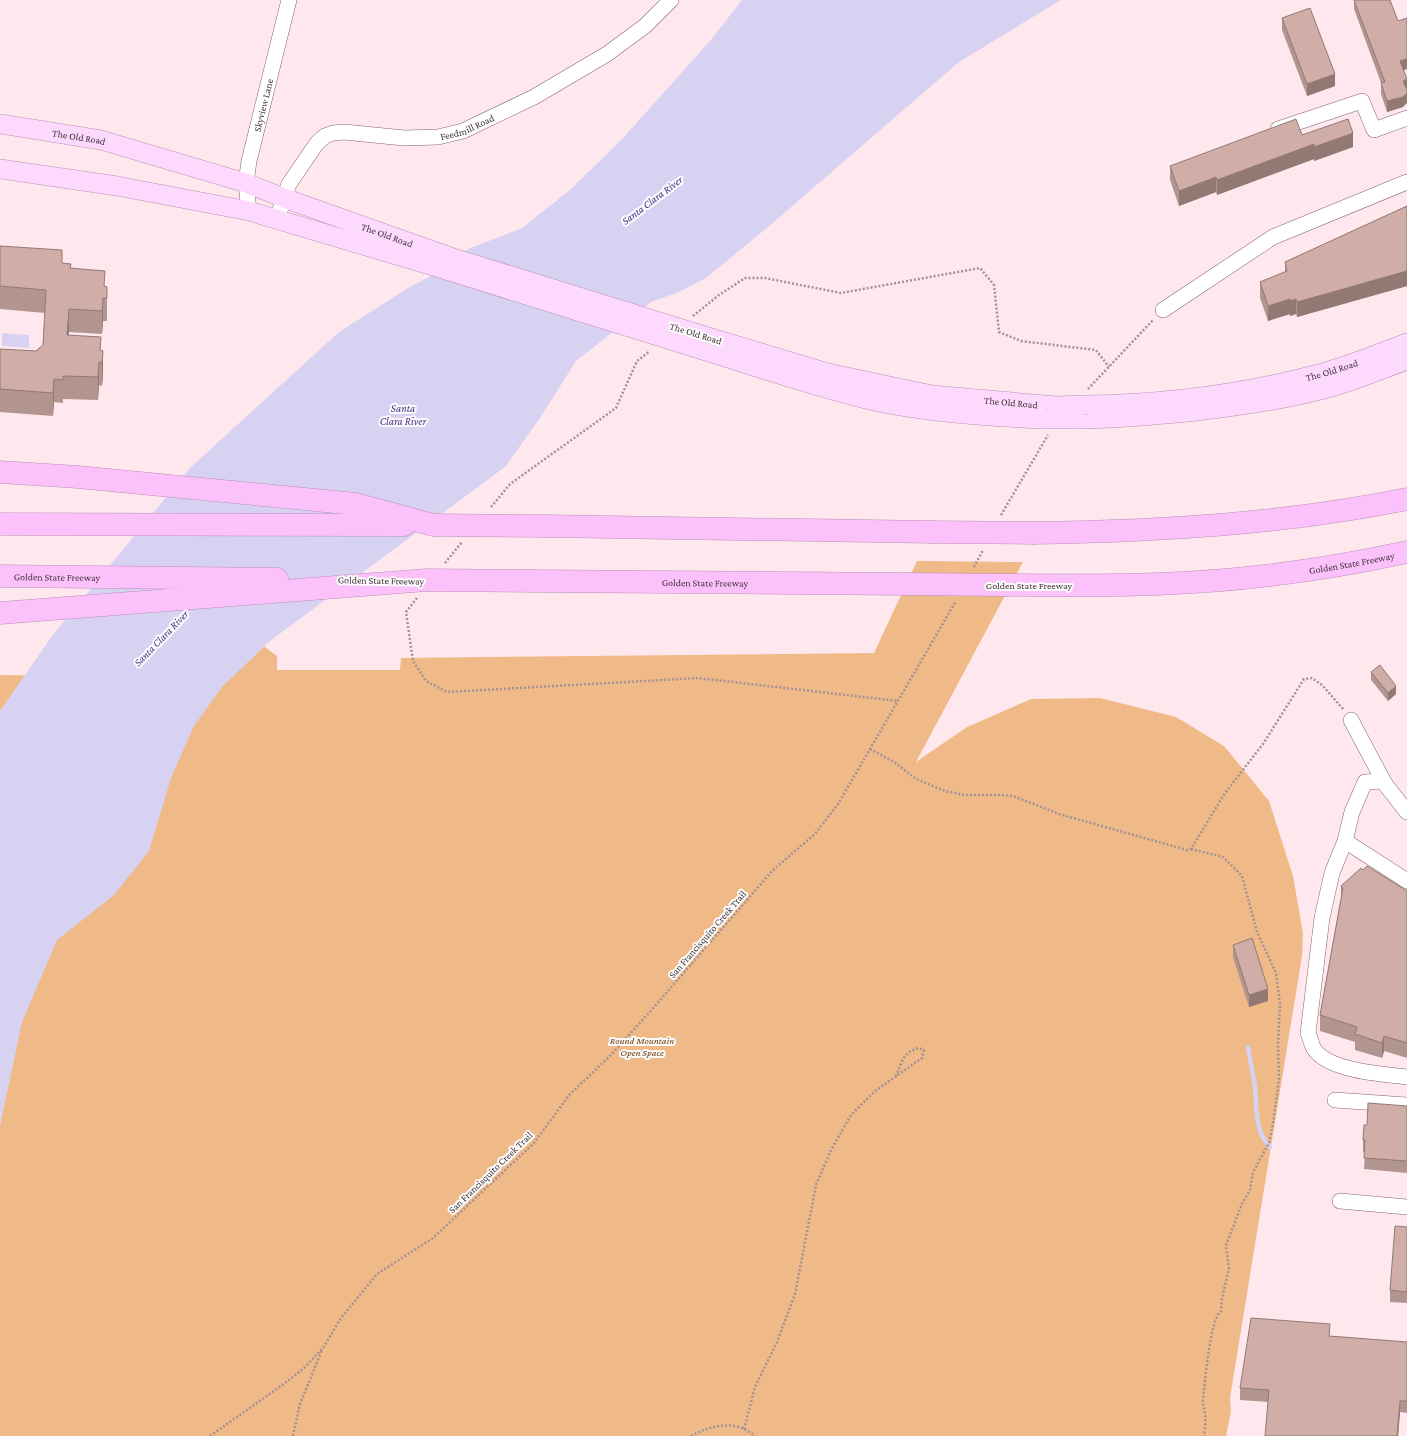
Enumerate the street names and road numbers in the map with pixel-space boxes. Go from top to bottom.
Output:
street label: Skyview Lane [251,77,275,133]
street label: Feedmill Road [439,112,497,142]
street label: The Old Road [51,127,108,147]
street label: The Old Road [360,221,415,250]
street label: The Old Road [669,320,724,347]
street label: The Old Road [1305,357,1360,383]
street label: The Old Road [984,395,1039,410]
street label: Golden State Freeway [1308,550,1396,576]
street label: Golden State Freeway [14,571,101,583]
street label: Golden State Freeway [338,574,425,587]
street label: Golden State Freeway [662,577,749,589]
street label: Golden State Freeway [986,580,1073,591]
street label: San Francisquito Creek Trail [667,888,748,980]
street label: San Francisquito Creek Trail [446,1129,535,1215]

